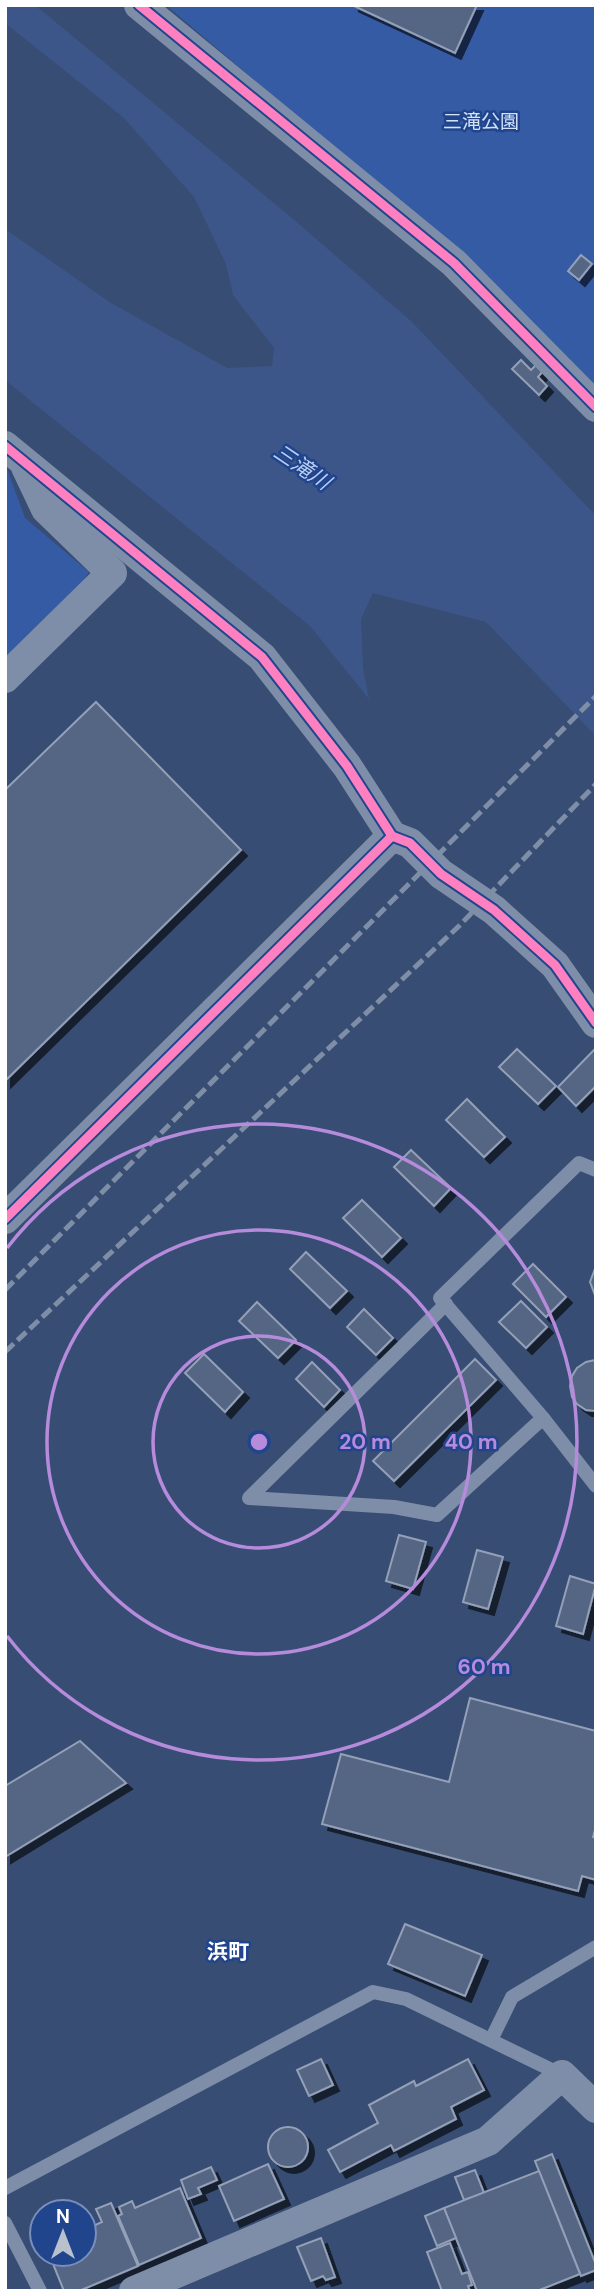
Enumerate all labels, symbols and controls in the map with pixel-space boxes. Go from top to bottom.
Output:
park label: 三滝公園 [443,109,519,134]
water label: 三滝川 [268,438,338,497]
text: 20 m [339,1428,391,1456]
text: 40 m [444,1428,498,1456]
centre of rings [247,1430,271,1454]
text: 60 m [458,1653,510,1681]
district label: 浜町 [207,1938,249,1966]
north arrow [28,2198,98,2268]
text: N [56,2204,70,2229]

